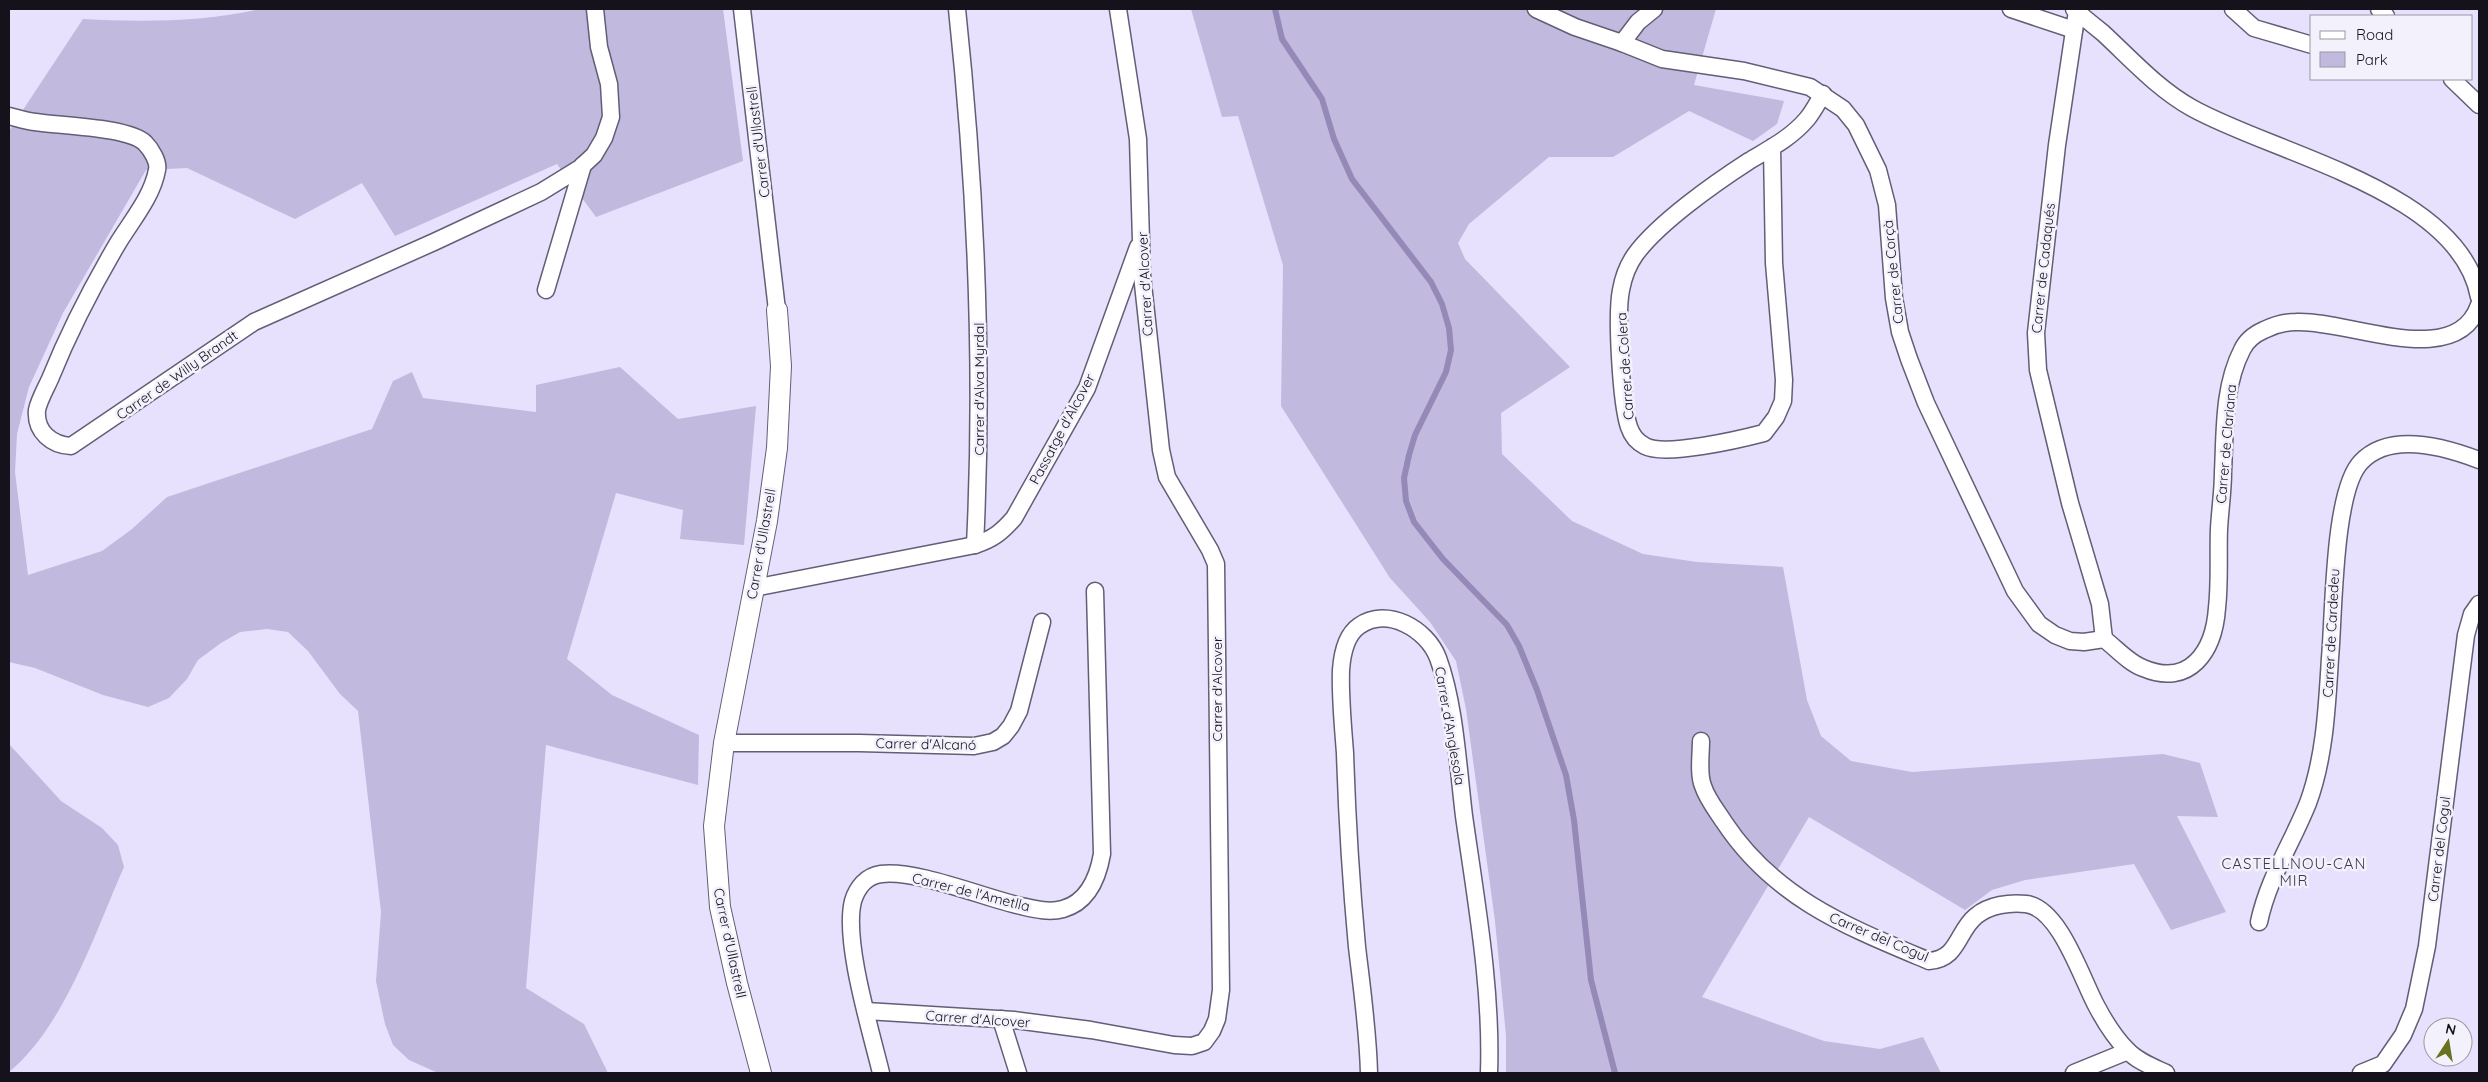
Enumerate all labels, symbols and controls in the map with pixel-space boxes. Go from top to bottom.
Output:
legend [2310,15,2473,80]
text: Road [2356,25,2393,44]
text: Park [2356,50,2388,69]
street label: Carrer d'Ullastrell [742,85,774,199]
street label: Carrer de Cadaqués [2027,202,2059,334]
street label: Carrer de Corçà [1879,219,1907,325]
street label: Carrer d'Alcover [1133,231,1157,337]
street label: Carrer de Colera [1612,312,1638,420]
street label: Carrer d'Alva Myrdal [970,323,988,455]
street label: Carrer de Willy Brandt [113,326,241,424]
street label: Passatge d'Alcover [1025,370,1099,488]
street label: Carrer de Clariana [2212,384,2240,504]
street label: Carrer d'Ullastrell [742,487,780,601]
street label: Carrer de Cardedeu [2319,568,2343,698]
street label: Carrer d'Alcover [1208,636,1226,741]
street label: Carrer d'Anglesola [1431,665,1469,787]
street label: Carrer d'Alcanó [875,734,977,754]
street label: Carrer del Cogul [2424,795,2454,903]
district label: CASTELLNOU-CAN MIR [2222,854,2366,890]
street label: Carrer de l'Ametlla [910,869,1032,915]
street label: Carrer d'Ullastrell [710,886,750,1000]
street label: Carrer del Cogul [1827,908,1931,966]
street label: Carrer d'Alcover [925,1006,1032,1032]
north arrow [2423,1017,2473,1067]
text: N [2444,1019,2458,1039]

